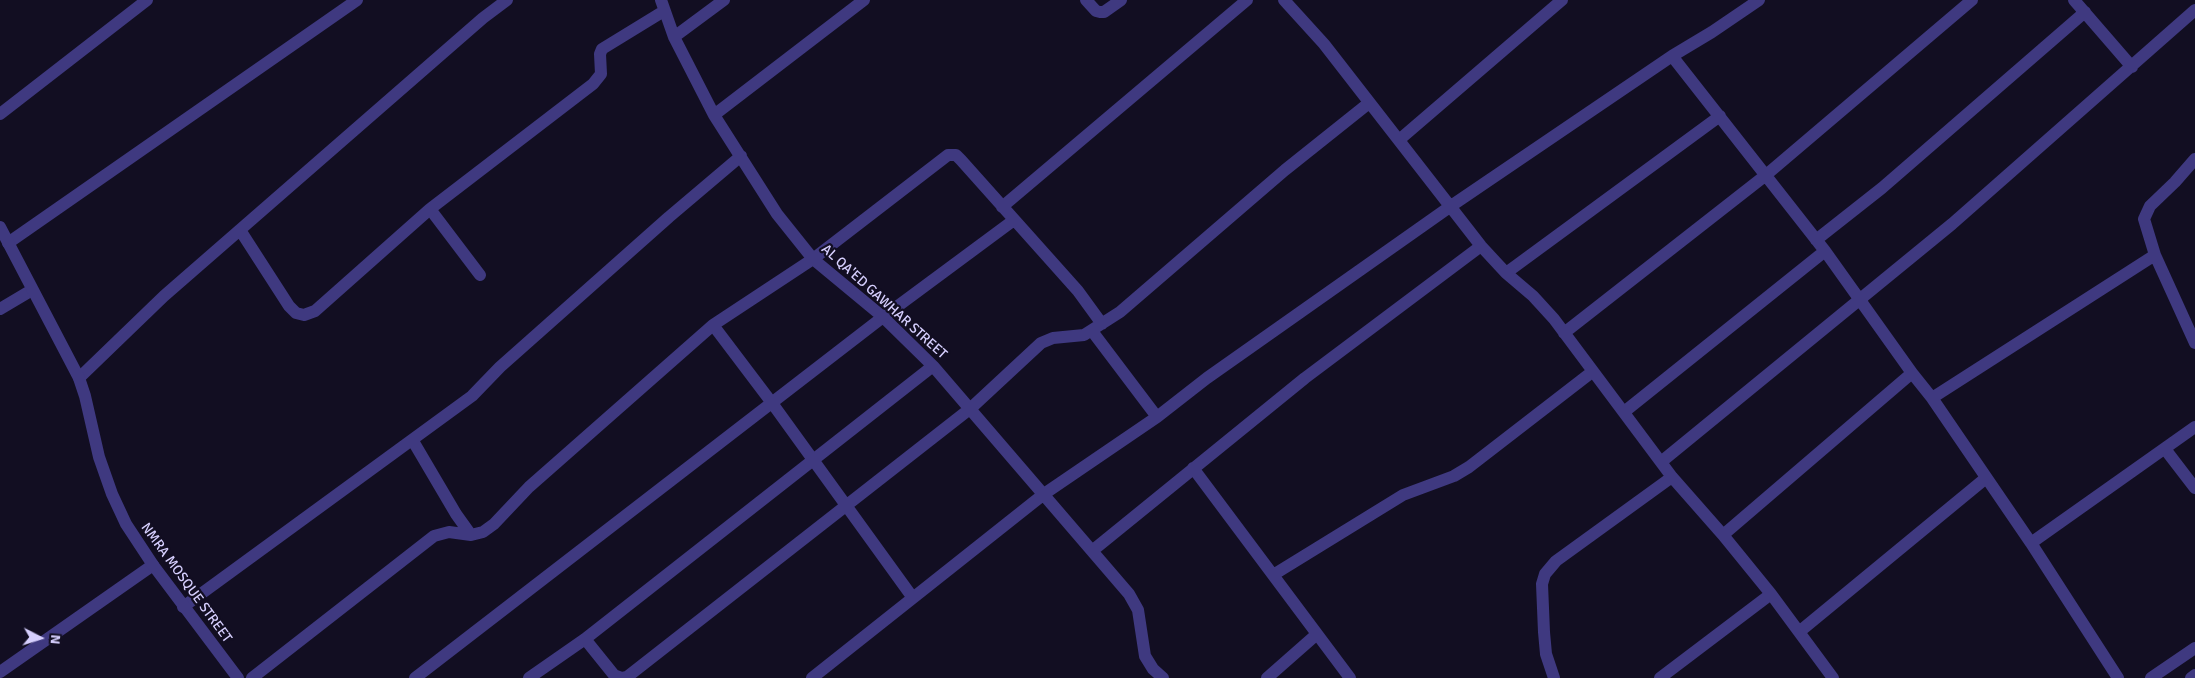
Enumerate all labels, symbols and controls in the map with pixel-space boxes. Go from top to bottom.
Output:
street label: AL QA'ED GAWHAR STREET [818,241,950,363]
street label: NMRA MOSQUE STREET [137,520,235,646]
north arrow [15,613,65,663]
text: N [47,634,64,645]

